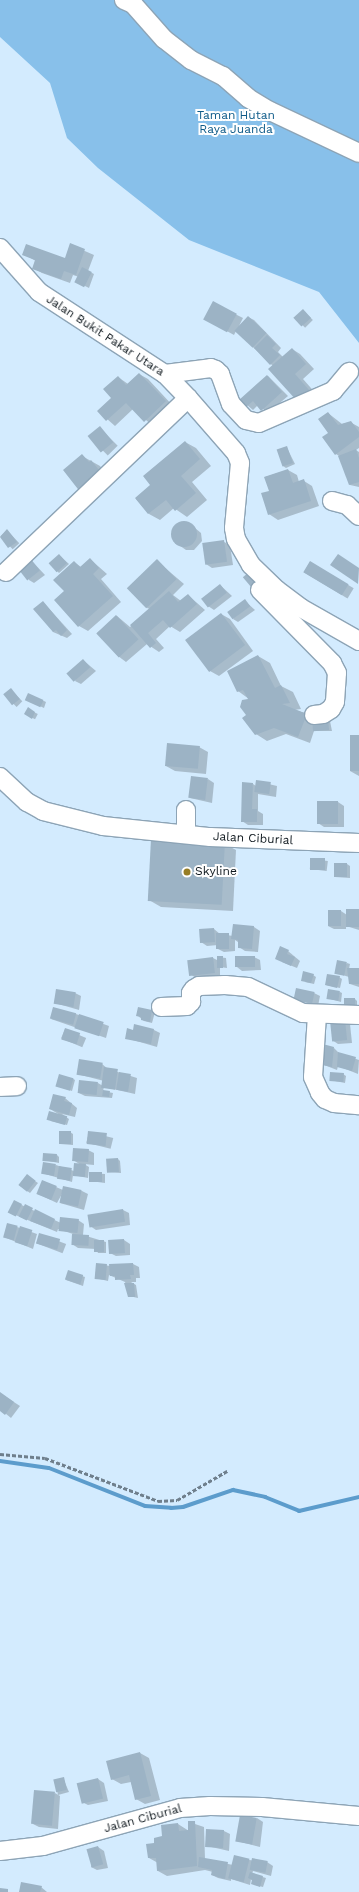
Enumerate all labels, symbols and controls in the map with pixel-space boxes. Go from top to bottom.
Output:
park label: Taman Hutan Raya Juanda [197,109,275,137]
street label: Jalan Bukit Pakar Utara [43,292,167,380]
street label: Jalan Ciburial [213,830,293,848]
place label: Skyline [195,865,237,879]
marker: Skyline [182,867,192,877]
street label: Jalan Ciburial [102,1802,184,1836]

